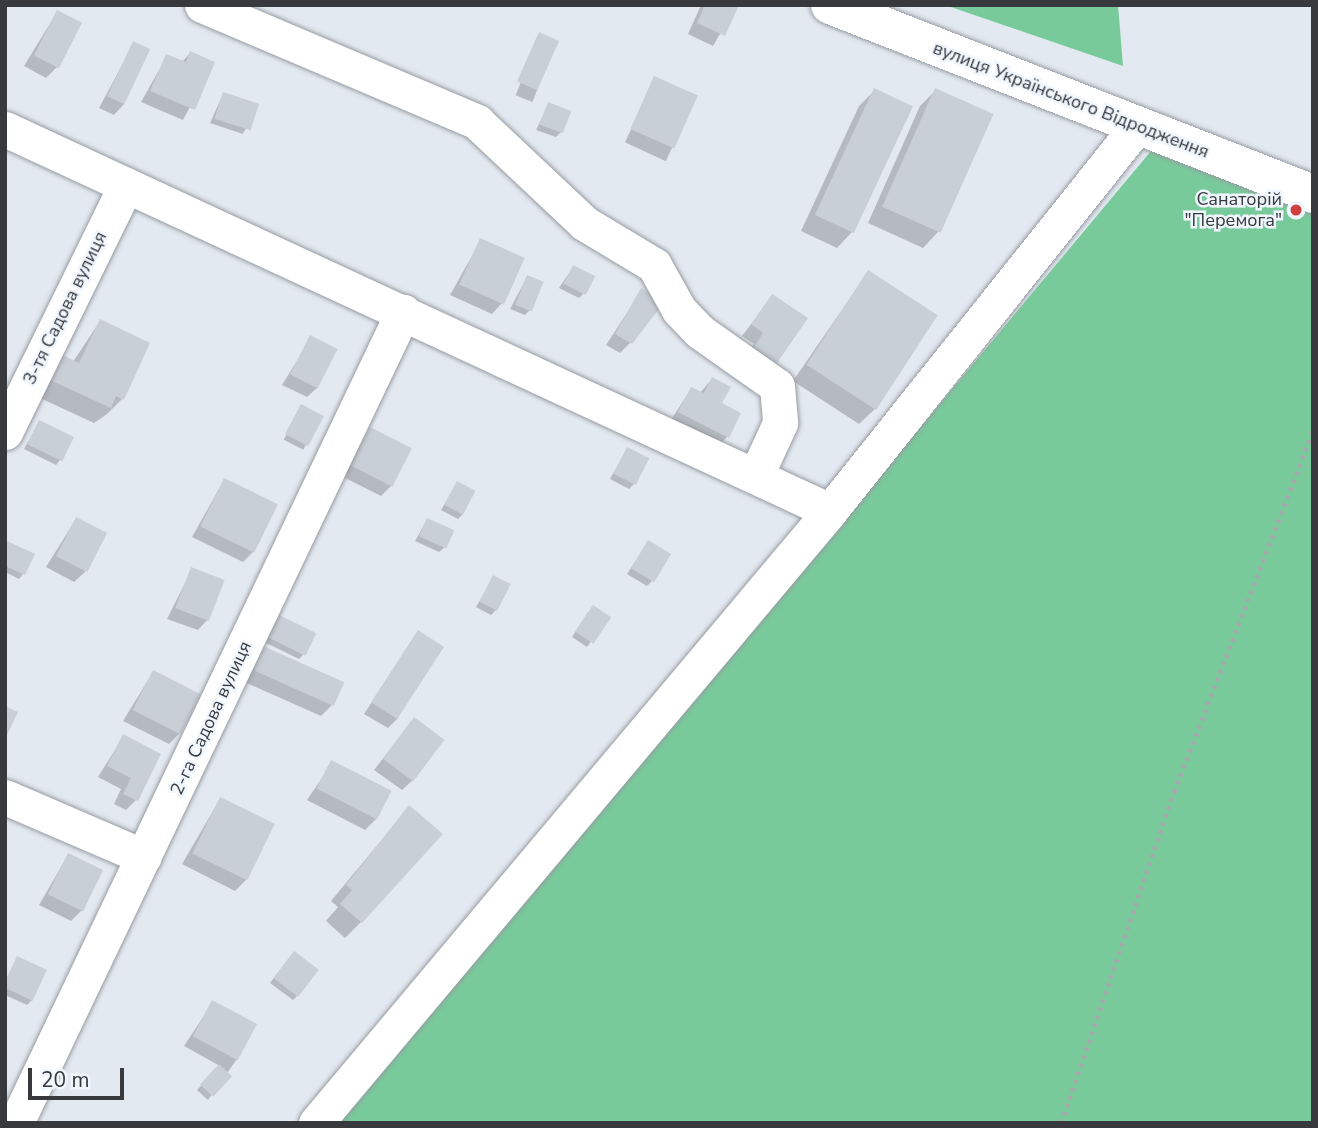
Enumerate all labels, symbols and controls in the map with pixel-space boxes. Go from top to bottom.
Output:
street label: вулиця Українського Відродження [930,37,1212,163]
place label: Санаторій "Перемога" [1185,189,1282,232]
marker: Санаторій "Перемога" [1288,202,1304,218]
street label: 3-тя Садова вулиця [19,228,111,388]
street label: 2-га Садова вулиця [166,638,256,798]
scale bar [32,1054,128,1098]
text: 20 m [41,1066,90,1094]

